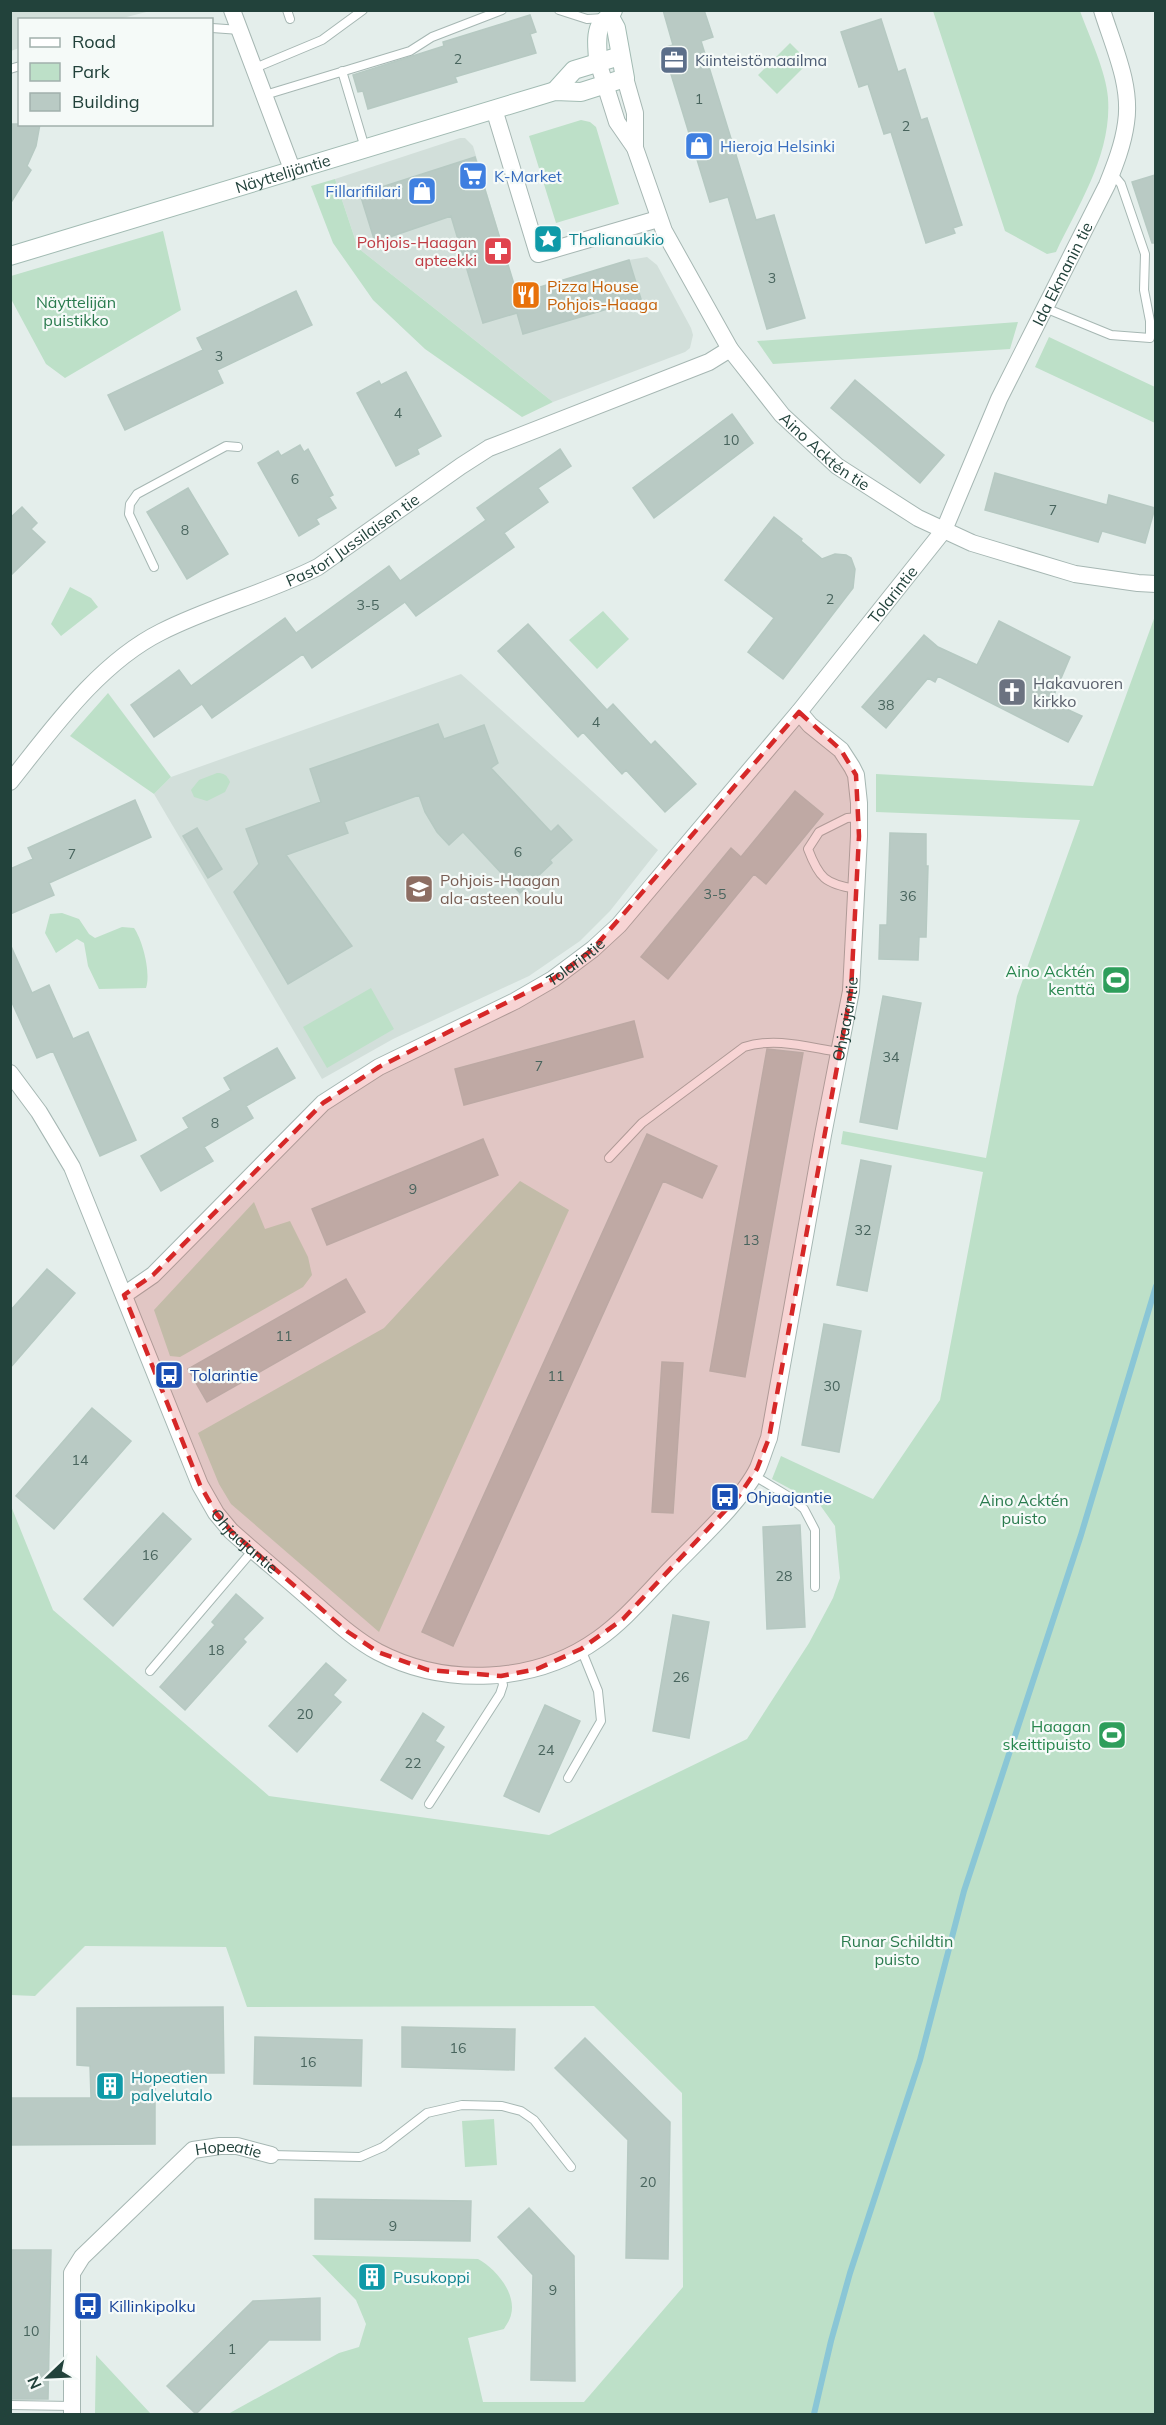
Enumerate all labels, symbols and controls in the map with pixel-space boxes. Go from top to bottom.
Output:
legend [18,18,213,126]
text: Road [72,30,116,53]
office icon: Kiinteistömaailma [658,44,690,76]
house number: 2 [454,50,462,68]
place label: Kiinteistömaailma [695,50,827,70]
text: Park [72,60,111,83]
text: Building [72,90,140,113]
house number: 1 [695,90,703,108]
house number: 2 [902,117,910,135]
shop icon: Hieroja Helsinki [683,130,715,162]
place label: Hieroja Helsinki [720,136,835,156]
street label: Näyttelijäntie [233,150,333,197]
supermarket icon: K-Market [457,160,489,192]
place label: K-Market [494,166,562,186]
shop icon: Fillarifiilari [406,175,438,207]
place label: Fillarifiilari [325,181,401,201]
street label: Ida Ekmanin tie [1028,218,1097,329]
place icon: Thalianaukio [532,223,564,255]
place label: Thalianaukio [569,229,664,249]
place label: Pohjois-Haagan apteekki [357,232,477,270]
pharmacy icon: Pohjois-Haagan apteekki [482,235,514,267]
house number: 3 [768,269,776,287]
place label: Pizza House Pohjois-Haaga [547,276,658,314]
restaurant icon: Pizza House Pohjois-Haaga [510,279,542,311]
park label: Näyttelijän puistikko [36,292,116,330]
house number: 3 [215,347,223,365]
house number: 4 [394,404,403,422]
street label: Aino Acktén tie [775,408,874,495]
house number: 10 [723,431,739,449]
house number: 6 [291,470,299,488]
street label: Pastori Jussilaisen tie [283,489,423,591]
house number: 7 [1049,501,1057,519]
house number: 8 [181,521,189,539]
street label: Tolarintie [863,562,922,628]
house number: 2 [826,590,834,608]
house number: 3-5 [357,596,379,614]
place label: Hakavuoren kirkko [1033,673,1123,711]
church icon: Hakavuoren kirkko [996,676,1028,708]
house number: 38 [878,696,894,714]
house number: 4 [592,713,601,731]
house number: 6 [514,843,522,861]
house number: 7 [68,845,76,863]
place label: Pohjois-Haagan ala-asteen koulu [440,870,563,908]
school or university icon: Pohjois-Haagan ala-asteen koulu [403,873,435,905]
house number: 3-5 [704,885,726,903]
house number: 36 [900,887,916,905]
street label: Tolarintie [543,933,609,991]
place label: Aino Acktén kenttä [1006,961,1095,999]
sports icon: Aino Acktén kenttä [1100,964,1132,996]
street label: Ohjaajantie [828,976,862,1063]
house number: 34 [883,1048,900,1066]
house number: 7 [535,1057,543,1075]
house number: 8 [211,1114,219,1132]
house number: 9 [409,1180,417,1198]
house number: 32 [855,1221,871,1239]
house number: 13 [743,1231,759,1249]
house number: 11 [276,1327,292,1345]
bus stop icon: Tolarintie [153,1359,185,1391]
place label: Tolarintie [190,1365,258,1385]
house number: 11 [548,1367,564,1385]
house number: 30 [824,1377,840,1395]
house number: 14 [72,1451,89,1469]
bus stop icon: Ohjaajantie [709,1481,741,1513]
place label: Ohjaajantie [746,1487,832,1507]
park label: Aino Acktén puisto [979,1490,1069,1528]
street label: Ohjaajantie [207,1505,283,1578]
house number: 16 [142,1546,158,1564]
house number: 28 [776,1567,792,1585]
house number: 18 [208,1641,224,1659]
house number: 26 [673,1668,689,1686]
house number: 20 [297,1705,313,1723]
place label: Haagan skeittipuisto [1003,1716,1091,1754]
sports icon: Haagan skeittipuisto [1096,1719,1128,1751]
house number: 24 [538,1741,555,1759]
house number: 22 [405,1754,421,1772]
park label: Runar Schildtin puisto [841,1931,953,1969]
house number: 16 [450,2039,466,2057]
house number: 16 [300,2053,316,2071]
place label: Hopeatien palvelutalo [131,2067,212,2105]
building icon: Hopeatien palvelutalo [94,2070,126,2102]
street label: Hopeatie [194,2136,264,2162]
house number: 20 [640,2173,656,2191]
house number: 9 [389,2217,397,2235]
building icon: Pusukoppi [356,2261,388,2293]
place label: Pusukoppi [393,2267,470,2287]
house number: 9 [549,2281,557,2299]
bus stop icon: Killinkipolku [72,2290,104,2322]
place label: Killinkipolku [109,2296,196,2316]
house number: 10 [23,2322,39,2340]
house number: 1 [228,2340,236,2358]
north arrow [18,2347,78,2407]
text: N [23,2373,46,2392]

